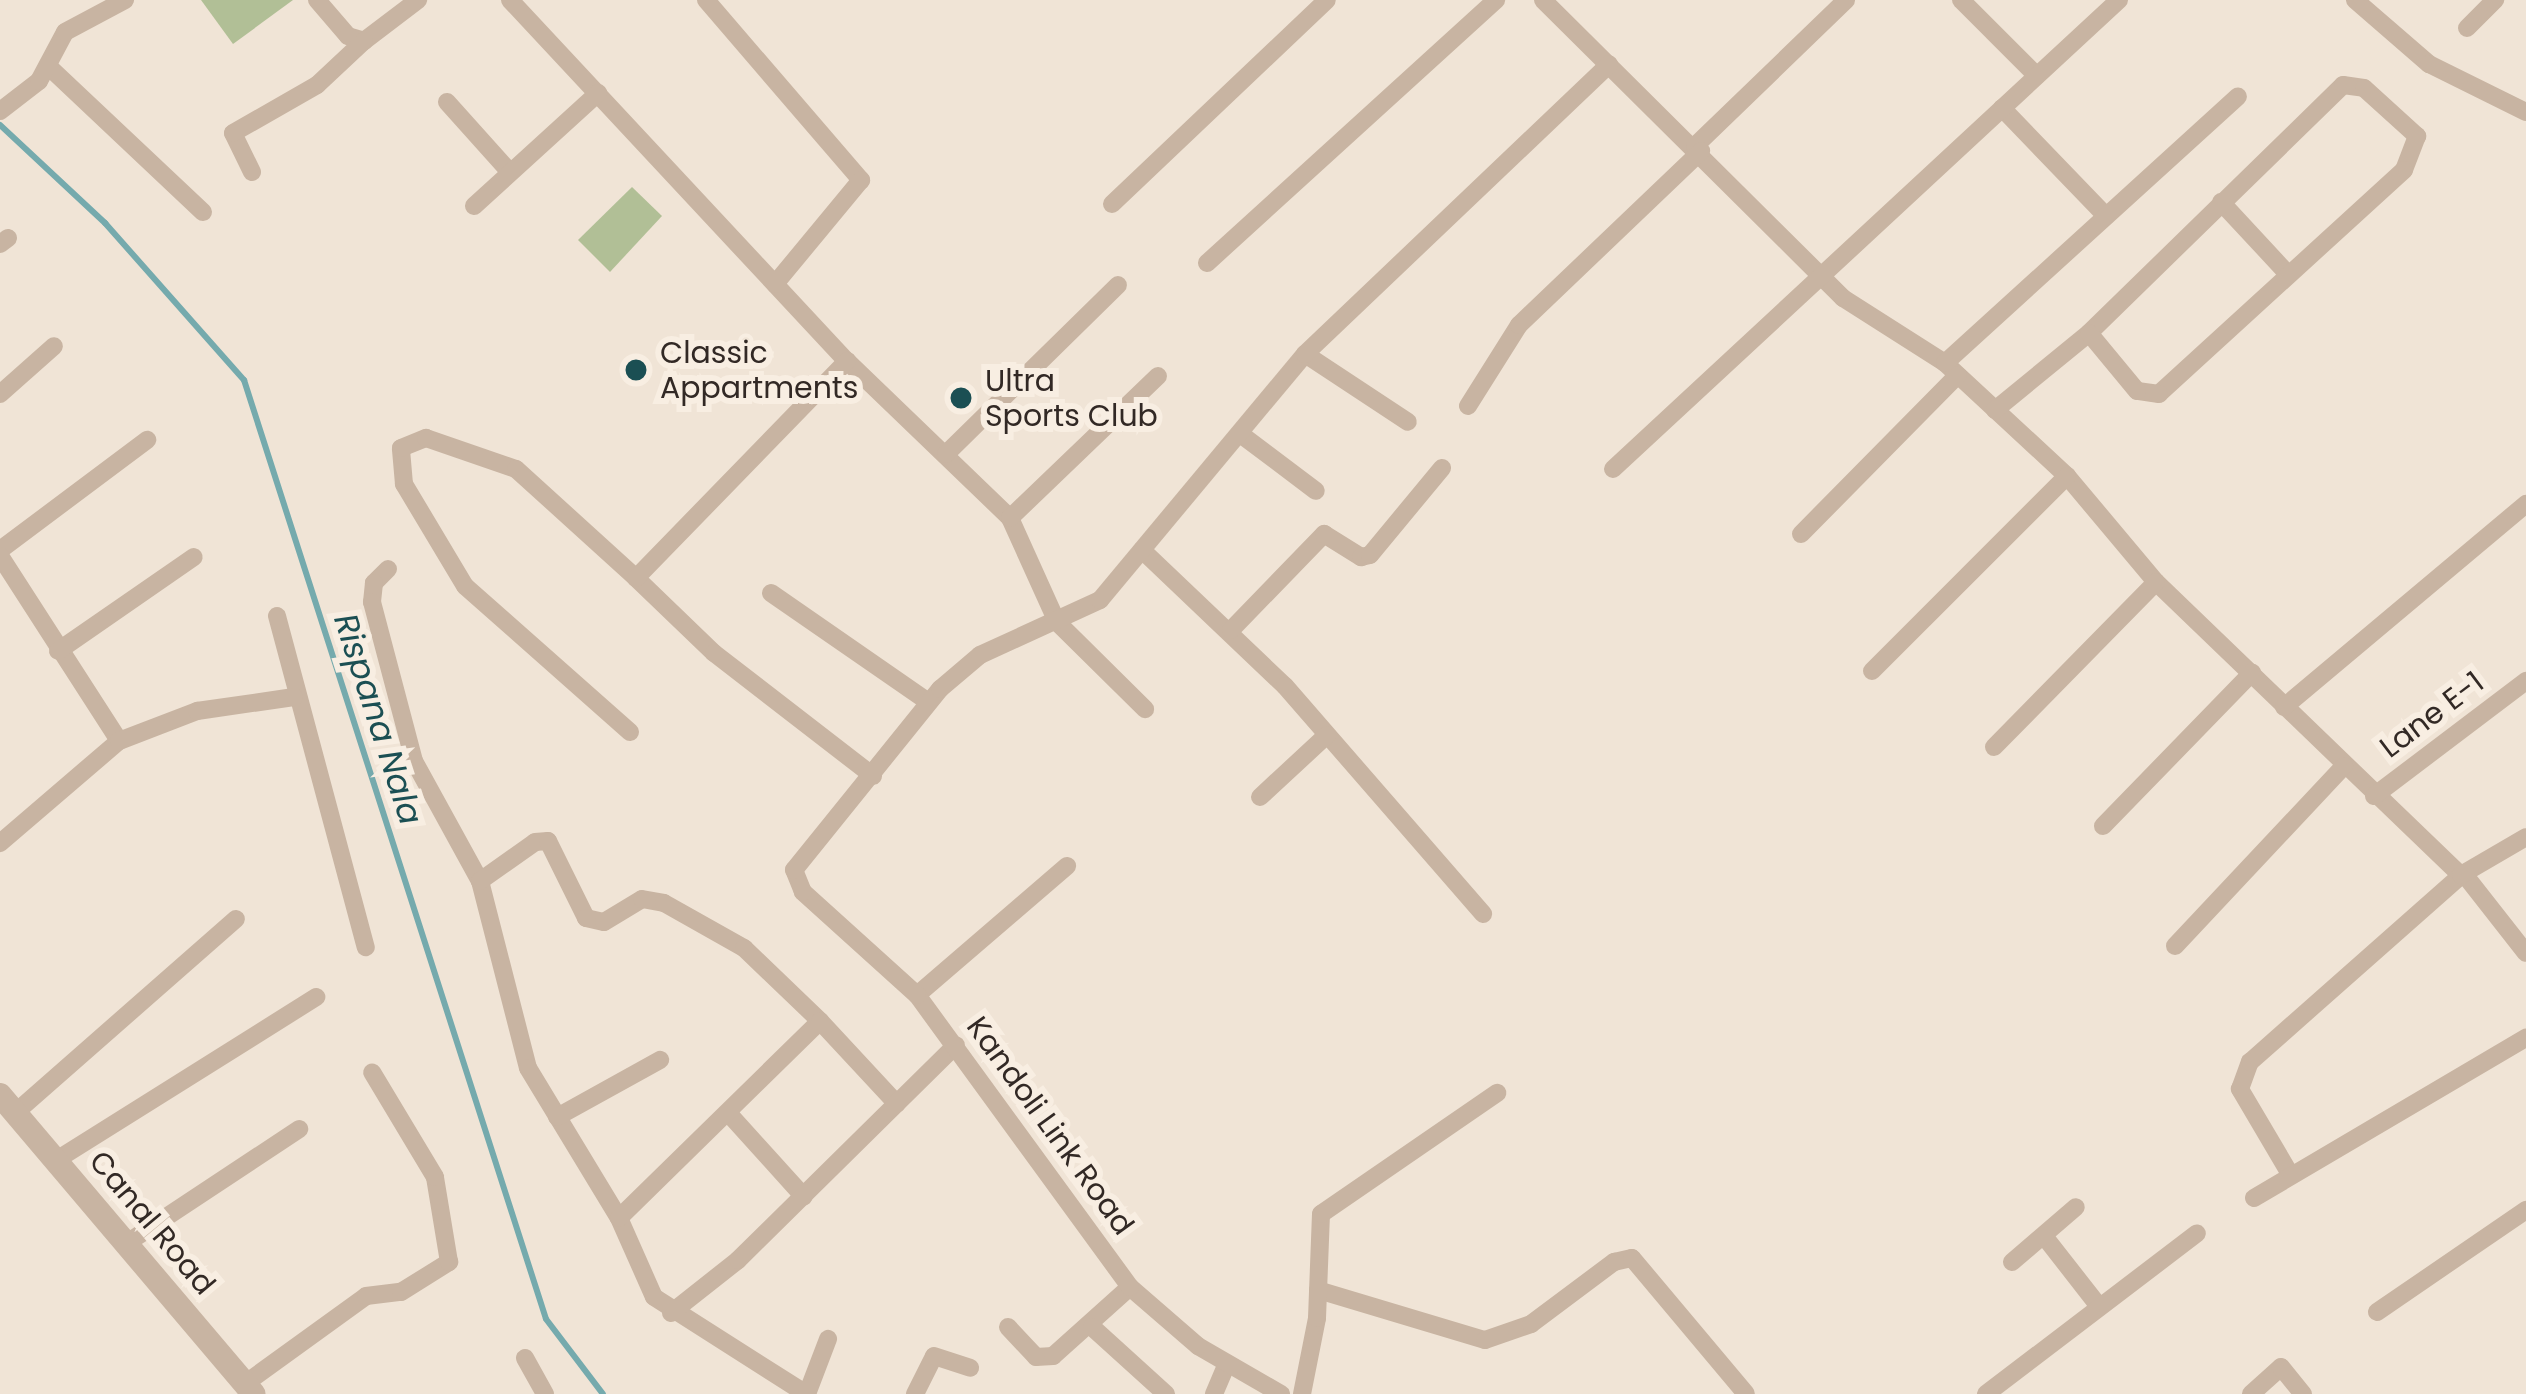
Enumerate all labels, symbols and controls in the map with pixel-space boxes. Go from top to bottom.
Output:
place label: Classic Appartments [660,335,858,406]
marker: Classic Appartments [623,357,649,383]
place label: Ultra Sports Club [985,363,1158,434]
marker: Ultra Sports Club [948,385,974,411]
water label: Rispana Nala [325,609,431,829]
street label: Lane E-1 [2373,664,2491,766]
street label: Kandoli Link Road [959,1010,1141,1242]
street label: Canal Road [82,1144,222,1302]

